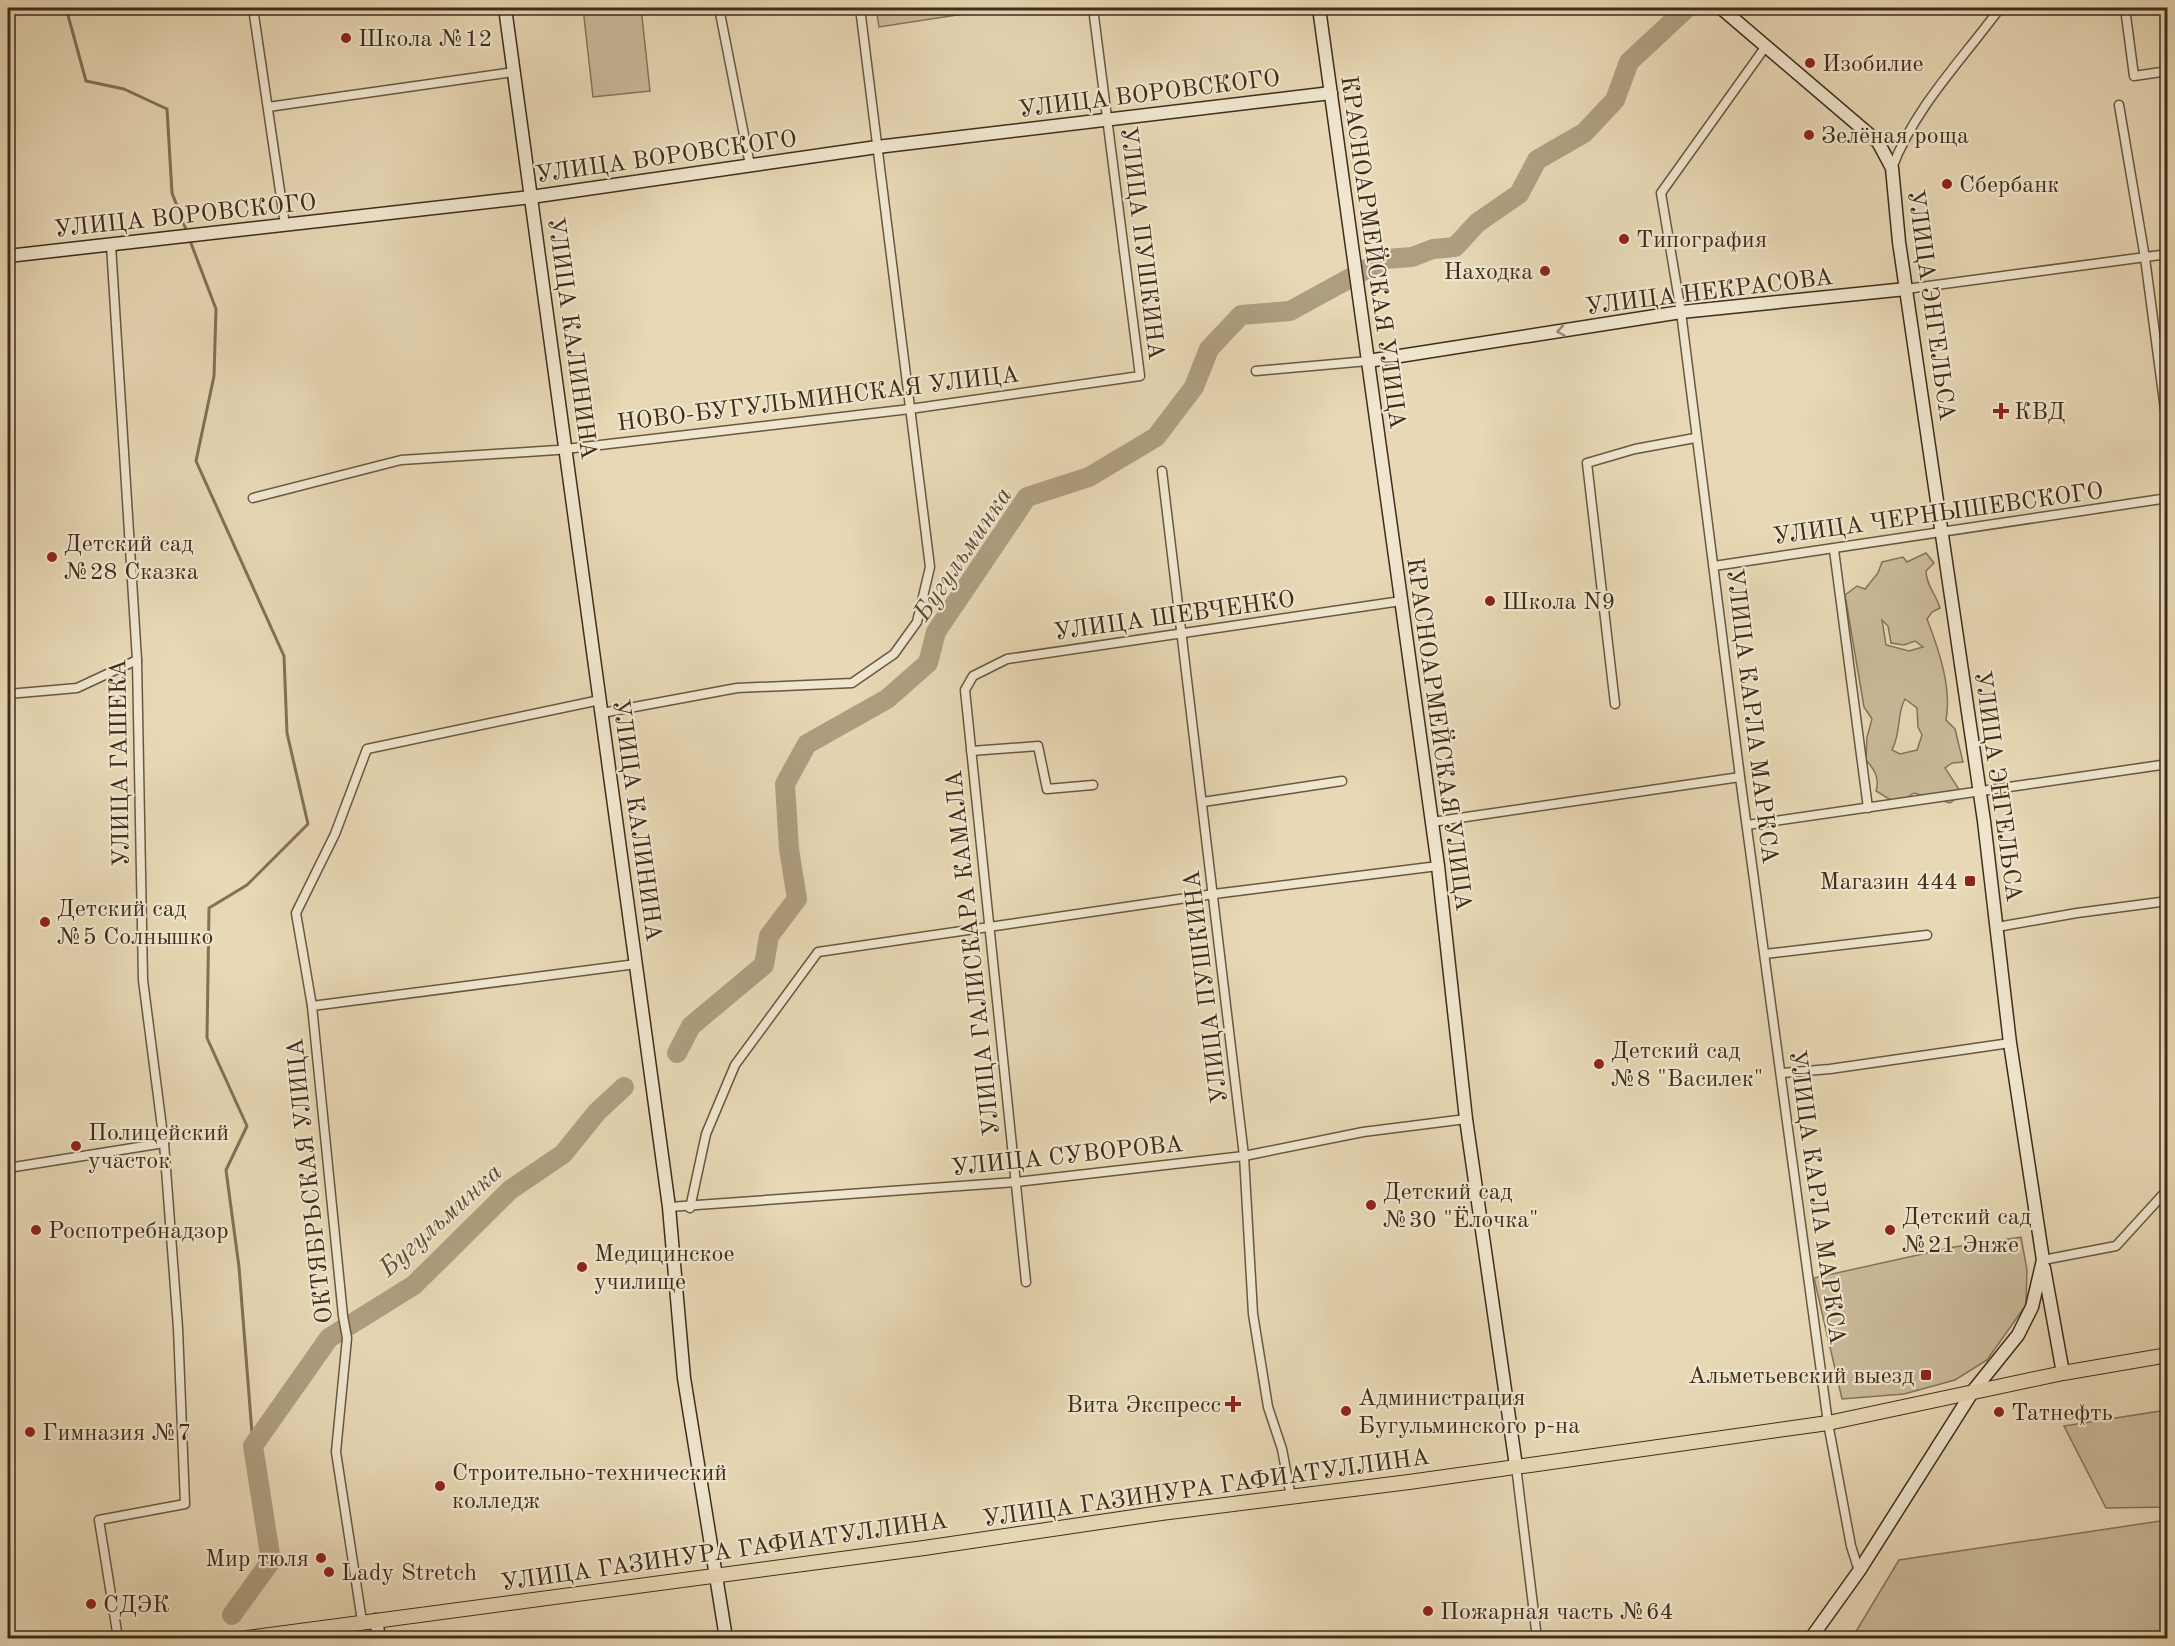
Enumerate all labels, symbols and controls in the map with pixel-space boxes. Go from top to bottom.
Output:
place label: Школа №12 [358,28,493,52]
marker: Школа №12 [339,31,353,45]
place label: Изобилие [1822,53,1924,77]
marker: Изобилие [1803,56,1817,70]
street label: УЛИЦА ВОРОВСКОГО [1017,67,1282,123]
street label: КРАСНОАРМЕЙСКАЯ УЛИЦА [1335,73,1414,430]
street label: УЛИЦА ПУШКИНА [1115,125,1167,361]
place label: Зелёная роща [1821,125,1969,149]
street label: УЛИЦА ВОРОВСКОГО [534,128,798,188]
marker: Зелёная роща [1802,128,1816,142]
place label: Сбербанк [1959,174,2059,198]
marker: Сбербанк [1940,177,1954,191]
street label: УЛИЦА ЭНГЕЛЬСА [1902,188,1958,422]
street label: УЛИЦА ВОРОВСКОГО [53,191,318,243]
street label: УЛИЦА КАЛИНИНА [542,216,600,461]
place label: Типография [1636,229,1767,253]
marker: Типография [1617,232,1631,246]
place label: Находка [1443,261,1533,285]
marker: Находка [1538,264,1552,278]
street label: УЛИЦА НЕКРАСОВА [1584,266,1834,320]
one-way arrow [1556,325,1566,337]
street label: НОВО-БУГУЛЬМИНСКАЯ УЛИЦА [616,363,1021,437]
place label: КВД [2014,401,2065,425]
marker: КВД [1992,402,2010,420]
street label: УЛИЦА ЧЕРНЫШЕВСКОГО [1772,480,2105,550]
water label: Бугульминка [909,483,1018,626]
place label: Детский сад №28 Сказка [64,533,199,585]
marker: Детский сад №28 Сказка [45,550,59,564]
street label: КРАСНОАРМЕЙСКАЯ УЛИЦА [1401,555,1480,912]
street label: УЛИЦА КАРЛА МАРКСА [1721,567,1781,865]
street label: УЛИЦА ШЕВЧЕНКО [1052,588,1296,646]
place label: Школа N9 [1502,591,1615,615]
marker: Школа N9 [1483,594,1497,608]
street label: УЛИЦА ГАШЕКА [107,659,135,867]
street label: УЛИЦА ЭНГЕЛЬСА [1969,669,2025,903]
street label: УЛИЦА КАЛИНИНА [607,698,665,943]
street label: УЛИЦА ГАЛИСКАРА КАМАЛА [943,769,1005,1137]
street label: УЛИЦА ПУШКИНА [1181,869,1233,1105]
place label: Магазин 444 [1820,871,1958,895]
marker: Магазин 444 [1963,874,1977,888]
place label: Детский сад №5 Солнышко [57,898,213,950]
marker: Детский сад №5 Солнышко [38,915,52,929]
street label: ОКТЯБРЬСКАЯ УЛИЦА [284,1037,338,1325]
place label: Детский сад №8 "Василек" [1611,1040,1763,1092]
street label: УЛИЦА КАРЛА МАРКСА [1783,1049,1849,1346]
marker: Детский сад №8 "Василек" [1592,1057,1606,1071]
place label: Полицейский участок [88,1122,229,1174]
street label: УЛИЦА СУВОРОВА [950,1133,1184,1181]
marker: Полицейский участок [69,1139,83,1153]
water label: Бугульминка [374,1159,508,1283]
place label: Детский сад №30 "Ёлочка" [1383,1181,1539,1233]
marker: Детский сад №30 "Ёлочка" [1364,1198,1378,1212]
place label: Детский сад №21 Энже [1902,1206,2032,1258]
place label: Роспотребнадзор [48,1220,229,1244]
marker: Роспотребнадзор [29,1223,43,1237]
marker: Детский сад №21 Энже [1883,1223,1897,1237]
place label: Медицинское училище [594,1243,735,1295]
marker: Медицинское училище [575,1260,589,1274]
place label: Альметьевский выезд [1688,1365,1914,1389]
marker: Альметьевский выезд [1919,1368,1933,1382]
place label: Администрация Бугульминского р-на [1358,1387,1580,1439]
place label: Вита Экспресс [1066,1394,1221,1418]
marker: Вита Экспресс [1226,1397,1240,1411]
place label: Татнефть [2011,1402,2113,1426]
marker: Администрация Бугульминского р-на [1339,1404,1353,1418]
marker: Татнефть [1992,1405,2006,1419]
place label: Гимназия №7 [42,1422,191,1446]
marker: Гимназия №7 [23,1425,37,1439]
street label: УЛИЦА ГАЗИНУРА ГАФИАТУЛЛИНА [981,1446,1431,1532]
place label: Строительно-технический колледж [452,1462,727,1514]
marker: Строительно-технический колледж [433,1479,447,1493]
street label: УЛИЦА ГАЗИНУРА ГАФИАТУЛЛИНА [499,1510,949,1596]
place label: Мир тюля [205,1548,309,1572]
marker: Мир тюля [314,1551,328,1565]
place label: Lady Stretch [341,1562,477,1586]
marker: Lady Stretch [322,1565,336,1579]
place label: СДЭК [103,1594,170,1618]
marker: СДЭК [84,1597,98,1611]
place label: Пожарная часть №64 [1440,1601,1674,1625]
marker: Пожарная часть №64 [1421,1604,1435,1618]

